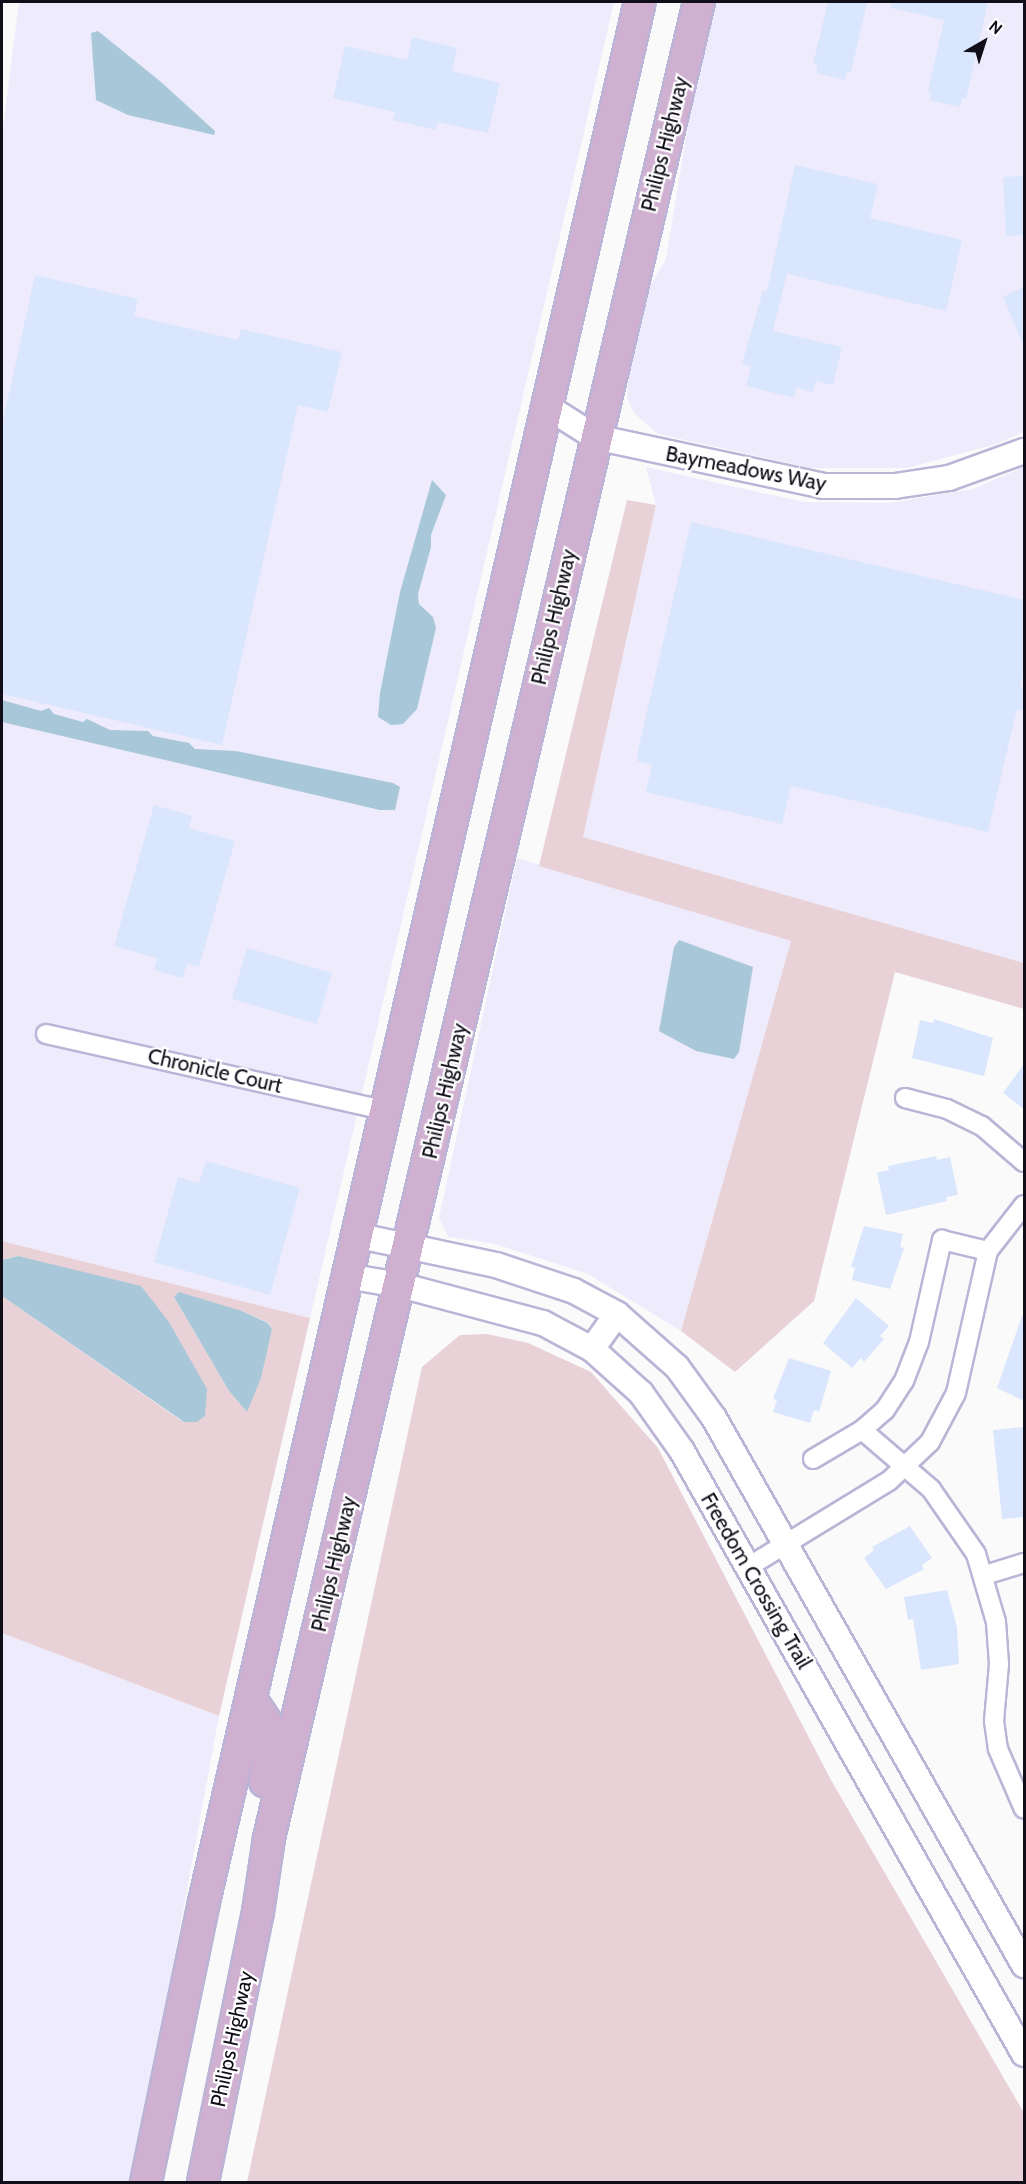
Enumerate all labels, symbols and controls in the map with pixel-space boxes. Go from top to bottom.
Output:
north arrow [954,12,1014,72]
text: N [985,17,1006,39]
street label: Philips Highway [636,74,694,214]
street label: Baymeadows Way [664,441,828,497]
street label: Philips Highway [526,547,582,687]
street label: Philips Highway [417,1021,473,1161]
street label: Chronicle Court [145,1043,285,1099]
street label: Freedom Crossing Trail [695,1489,817,1673]
street label: Philips Highway [306,1494,362,1634]
street label: Philips Highway [205,1969,259,2109]

